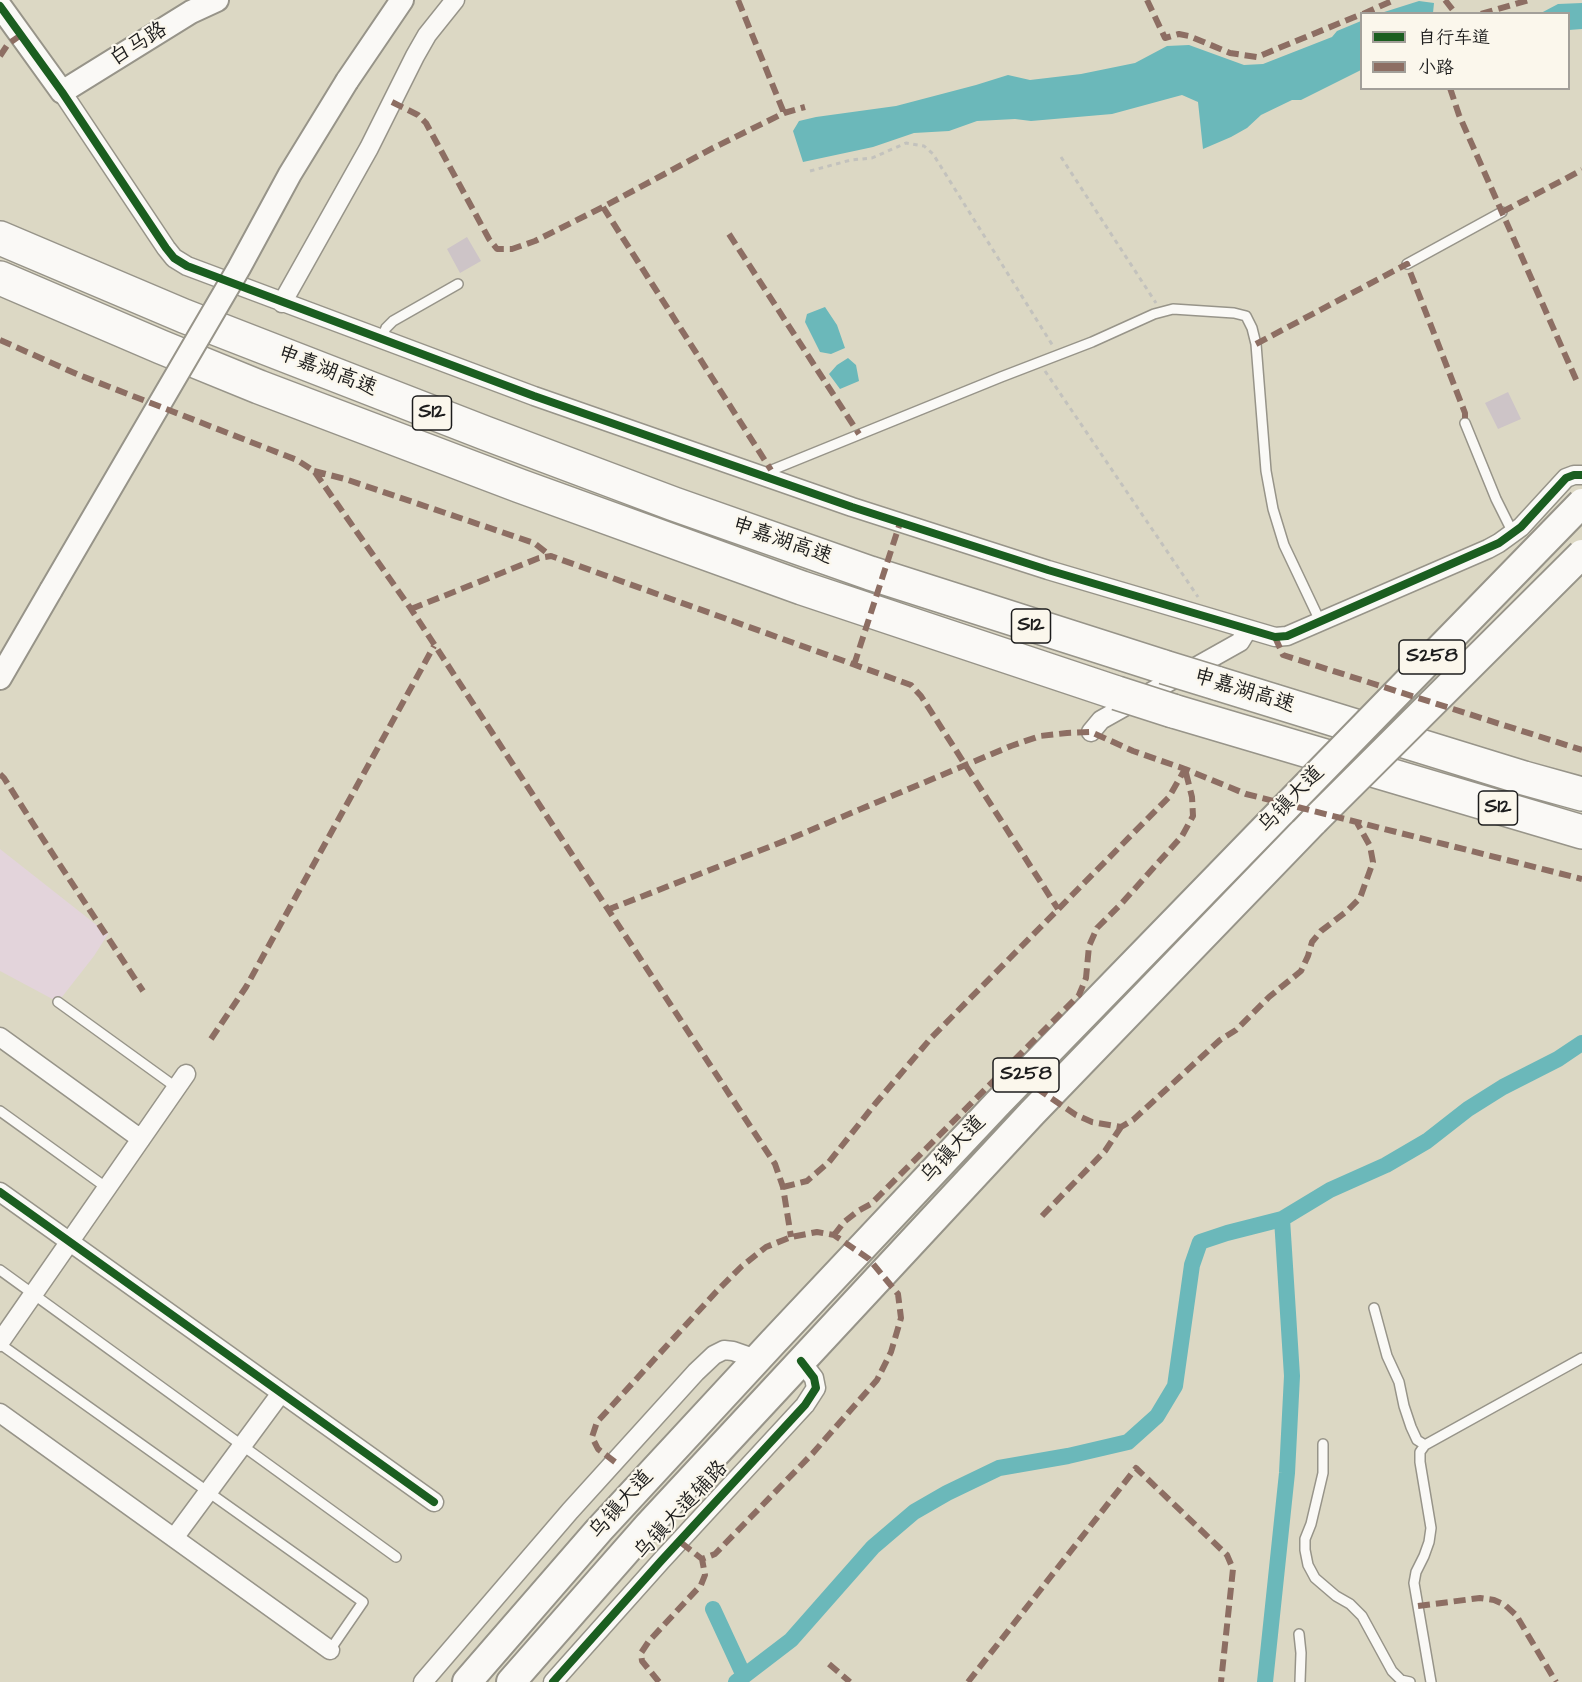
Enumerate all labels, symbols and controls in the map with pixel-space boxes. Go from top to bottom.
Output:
legend [1360,12,1570,90]
street label: 白马路 [106,18,172,72]
text: 自行车道 [1418,25,1490,50]
text: 小路 [1418,55,1454,80]
street label: 申嘉湖高速 [273,341,381,403]
road number: S12 [412,396,452,430]
street label: 申嘉湖高速 [728,513,836,571]
road number: S12 [1012,609,1050,643]
road number: S258 [1399,640,1465,674]
street label: 申嘉湖高速 [1190,665,1298,719]
street label: 乌镇大道 [1254,761,1330,839]
road number: S12 [1478,791,1518,825]
road number: S258 [993,1058,1059,1092]
street label: 乌镇大道 [916,1111,992,1189]
street label: 乌镇大道辅路 [630,1456,734,1566]
street label: 乌镇大道 [585,1465,659,1545]

